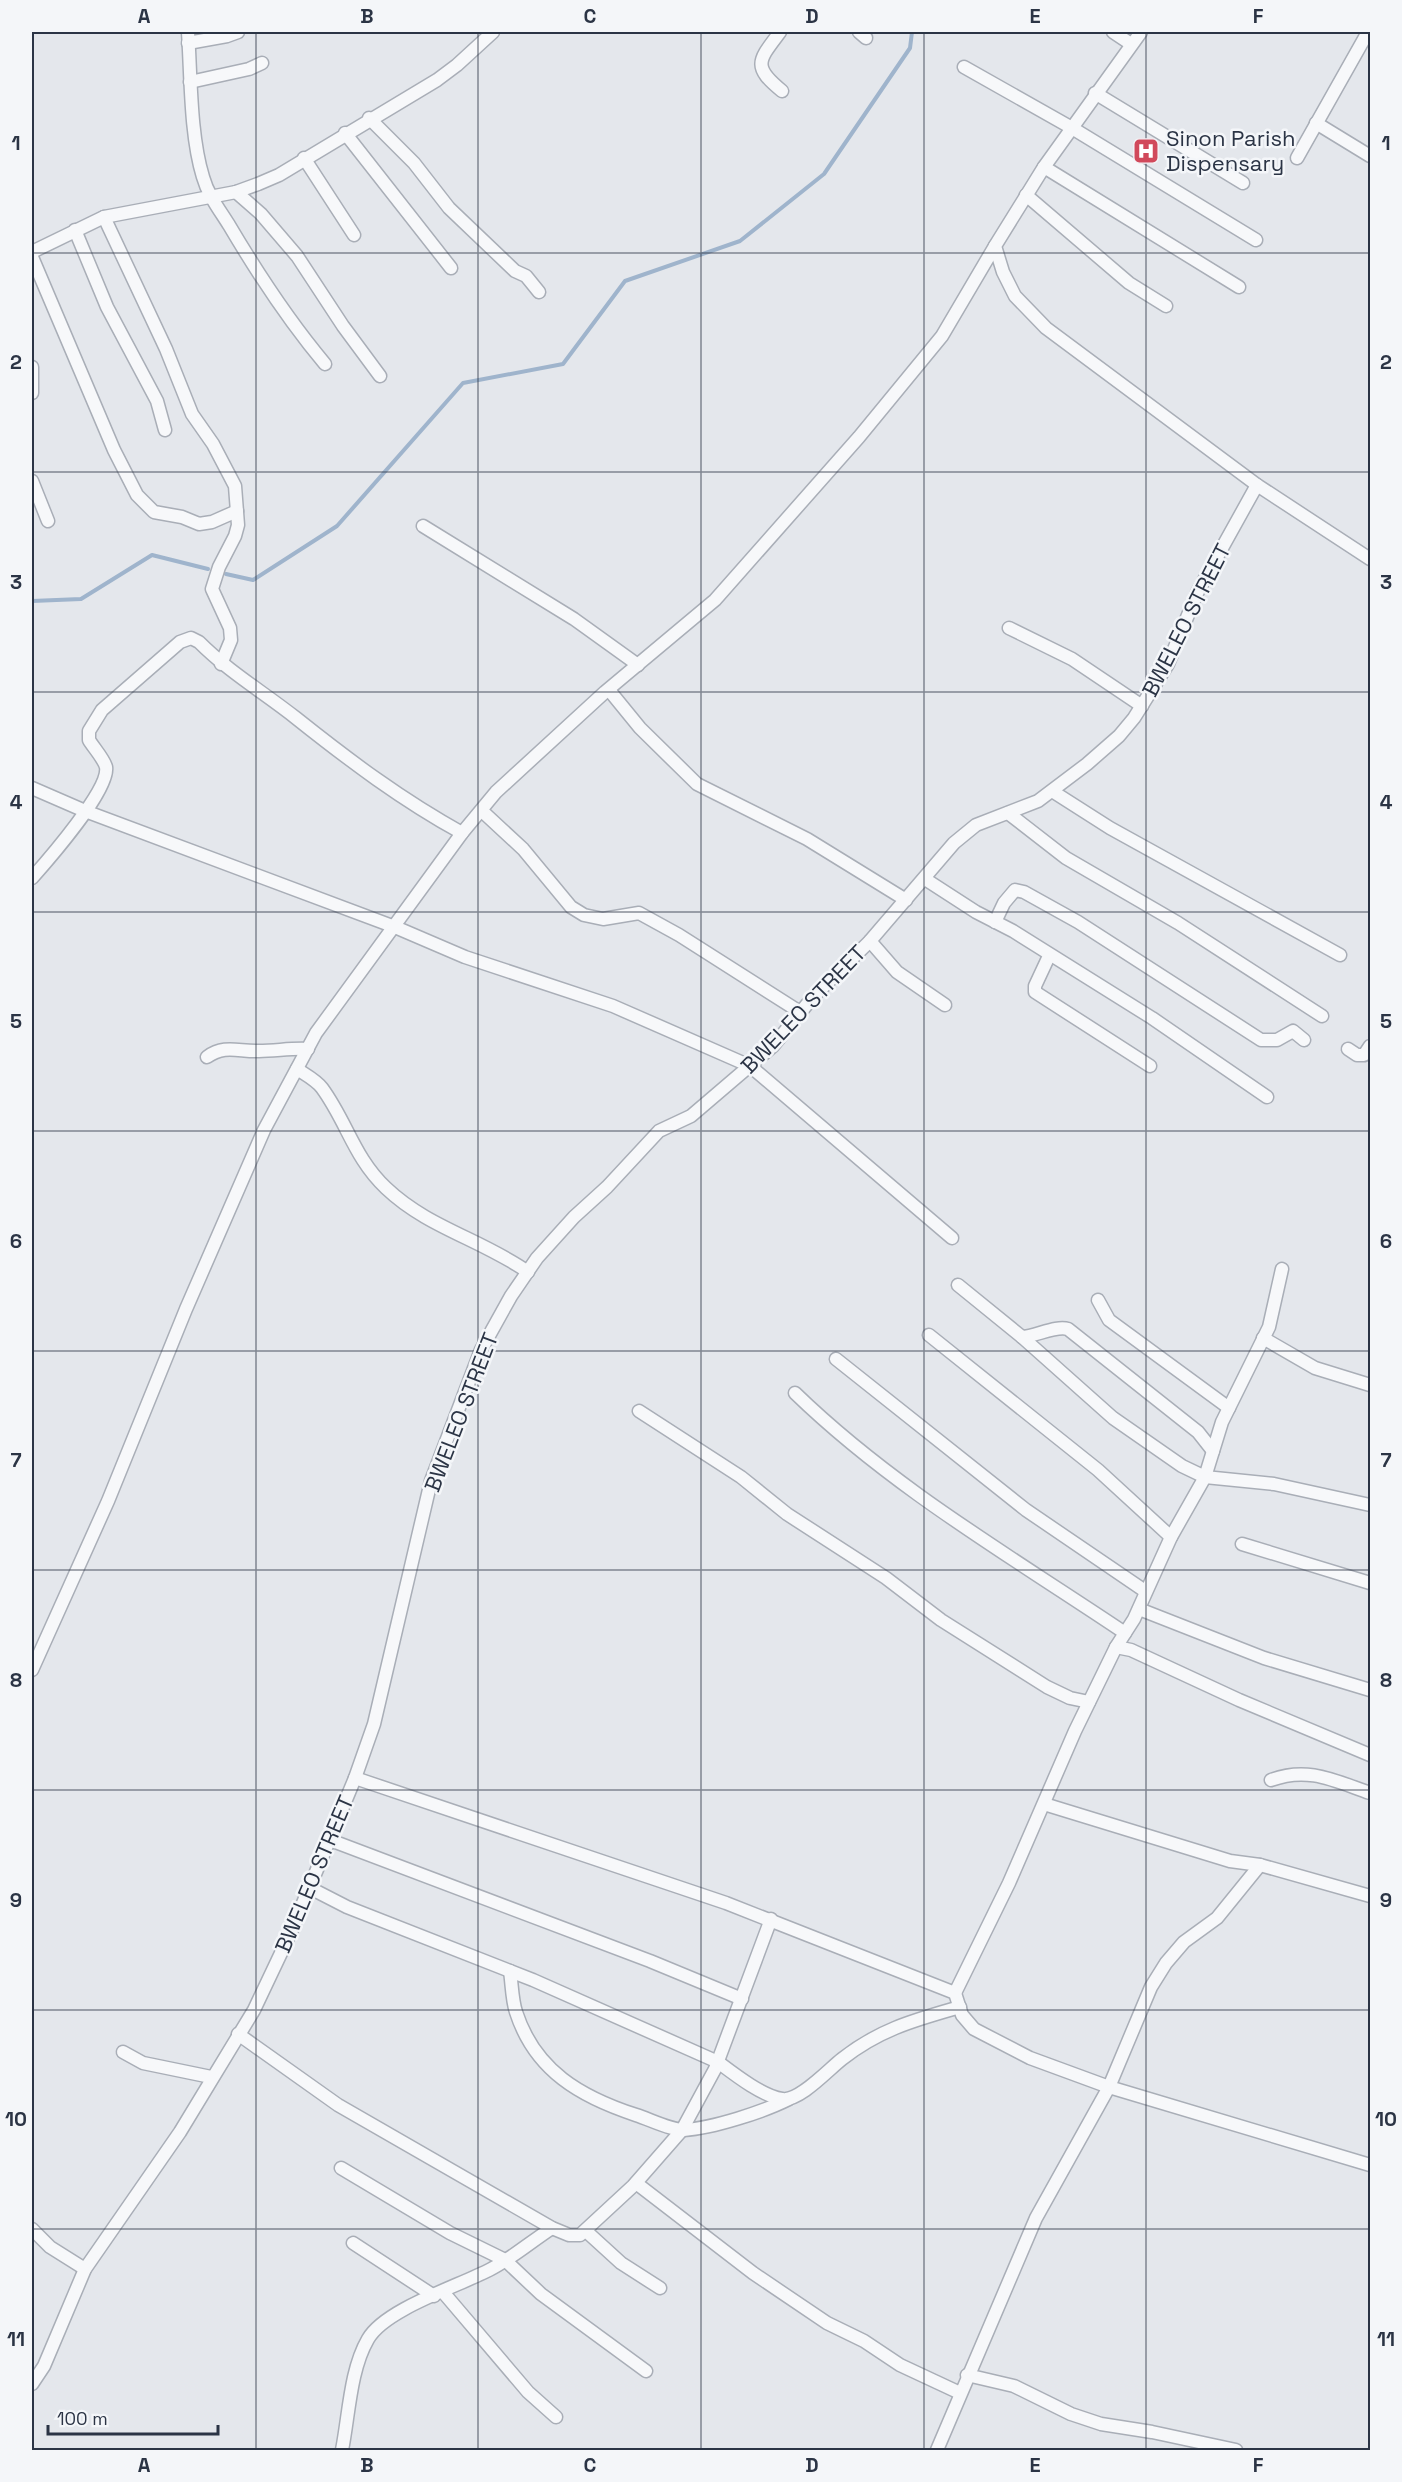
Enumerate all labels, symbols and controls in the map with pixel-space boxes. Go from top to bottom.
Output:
text: A [138,3,151,29]
text: B [360,3,374,29]
text: C [584,3,597,29]
text: D [805,3,819,29]
text: E [1029,3,1041,29]
text: F [1253,3,1264,29]
place label: Sinon Parish Dispensary [1166,124,1295,177]
text: 1 [11,130,21,156]
text: 1 [1381,130,1391,156]
hospital icon: Sinon Parish Dispensary [1131,136,1161,166]
text: 2 [10,349,22,375]
text: 2 [1380,349,1392,375]
street label: BWELEO STREET [1135,539,1237,701]
text: 3 [10,569,22,595]
text: 3 [1380,569,1392,595]
text: 4 [10,789,23,815]
text: 4 [1380,789,1393,815]
street label: BWELEO STREET [734,939,872,1079]
text: 5 [10,1008,22,1034]
text: 5 [1380,1008,1392,1034]
text: 6 [10,1228,22,1254]
text: 6 [1380,1228,1392,1254]
street label: BWELEO STREET [418,1328,504,1496]
text: 7 [10,1447,22,1473]
text: 7 [1380,1447,1392,1473]
text: 8 [10,1667,22,1693]
text: 8 [1380,1667,1392,1693]
street label: BWELEO STREET [268,1791,360,1957]
text: 9 [10,1887,22,1913]
text: 9 [1380,1887,1392,1913]
text: 10 [5,2106,27,2132]
text: 10 [1375,2106,1397,2132]
text: 11 [7,2326,25,2352]
text: 11 [1377,2326,1395,2352]
scale bar [48,2398,218,2436]
text: 100 m [57,2407,108,2430]
text: A [138,2452,151,2478]
text: B [360,2452,374,2478]
text: C [584,2452,597,2478]
text: D [805,2452,819,2478]
text: E [1029,2452,1041,2478]
text: F [1253,2452,1264,2478]

